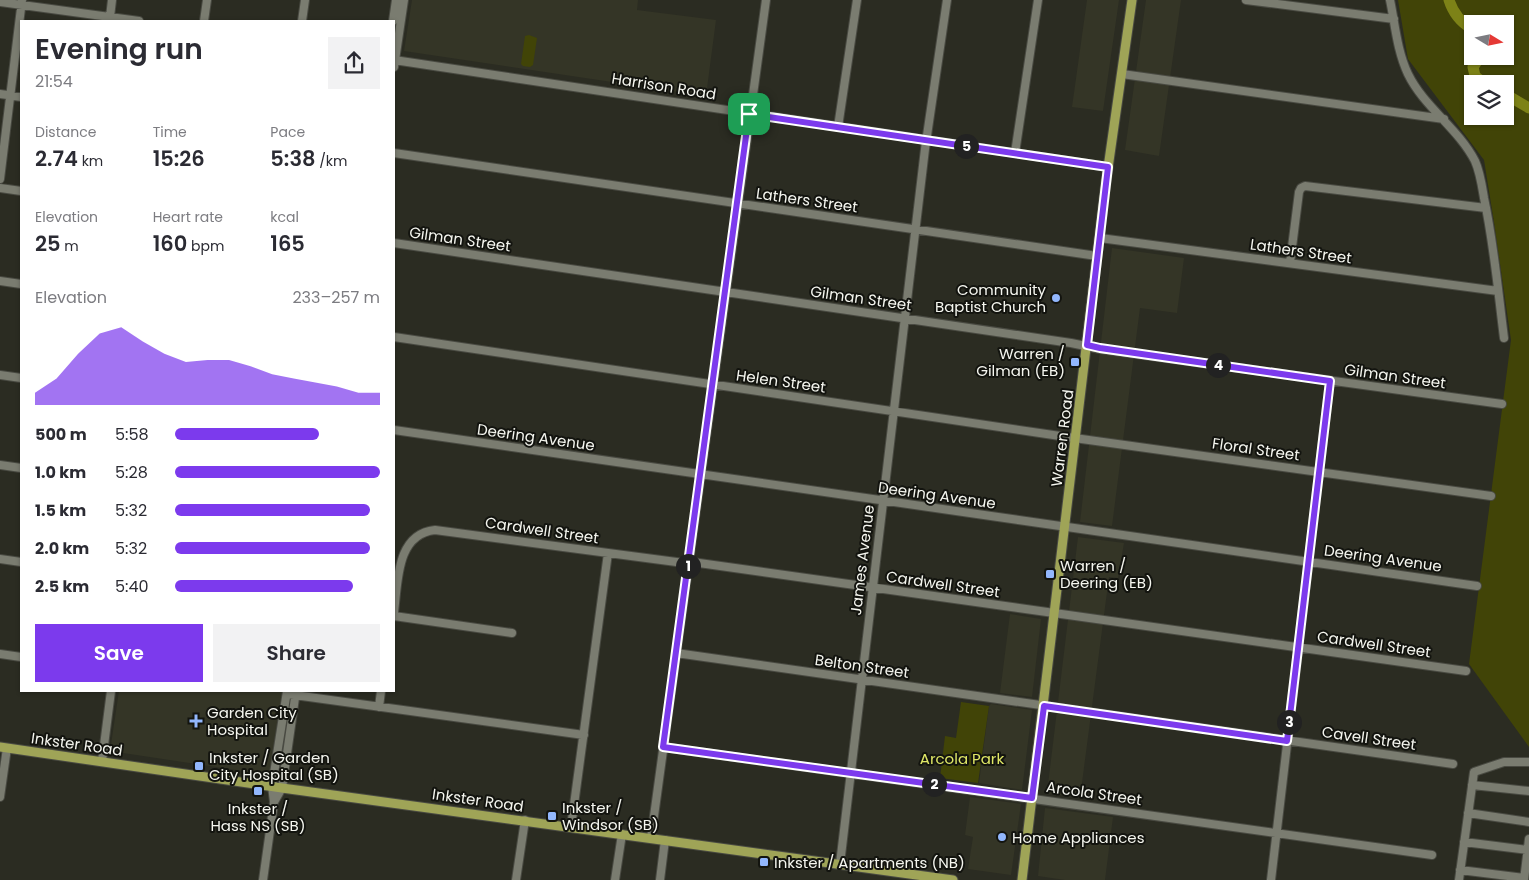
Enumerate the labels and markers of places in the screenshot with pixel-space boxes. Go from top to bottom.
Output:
pin [728,93,770,135]
pin: 5 [954,134,978,158]
place label: Community Baptist Church [935,279,1047,317]
marker: Community Baptist Church [1050,292,1062,304]
place label: Warren / Gilman (EB) [976,343,1065,381]
pin: 4 [1206,352,1230,378]
marker: Warren / Gilman (EB) [1069,356,1081,368]
pin: 1 [676,554,700,578]
place label: Warren / Deering (EB) [1060,555,1153,593]
marker: Warren / Deering (EB) [1044,568,1056,580]
place label: Garden City Hospital [207,702,297,740]
pin: 3 [1276,710,1302,734]
marker: Garden City Hospital [189,714,203,728]
place label: Inkster / Garden City Hospital (SB) [209,747,339,785]
marker: Inkster / Garden City Hospital (SB) [193,760,205,772]
pin: 2 [922,772,946,796]
marker: Inkster / Hass NS (SB) [252,785,264,797]
place label: Inkster / Windsor (SB) [562,797,659,835]
place label: Inkster / Hass NS (SB) [210,798,306,836]
marker: Inkster / Windsor (SB) [546,810,558,822]
place label: Home Appliances [1012,827,1145,848]
marker: Home Appliances [996,831,1008,843]
place label: Inkster / Apartments (NB) [774,852,965,873]
marker: Inkster / Apartments (NB) [758,856,770,868]

